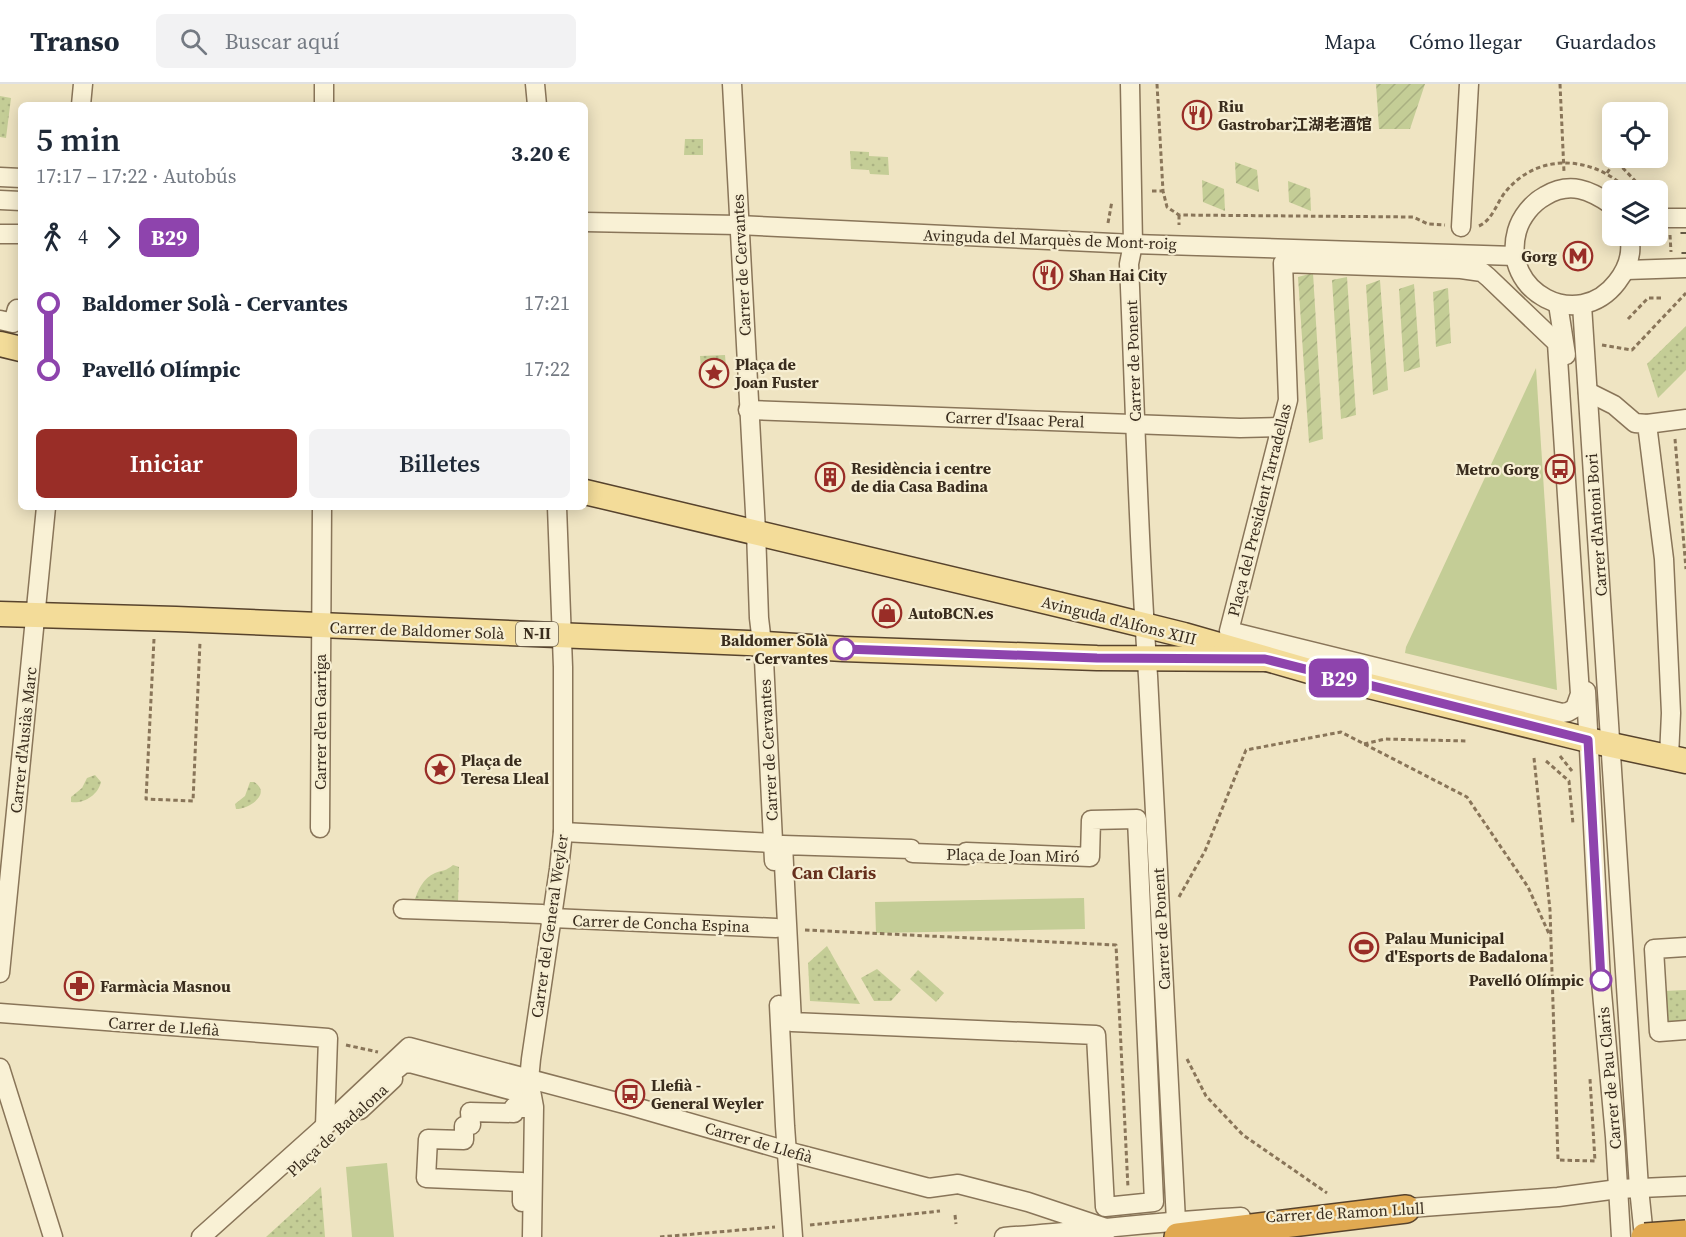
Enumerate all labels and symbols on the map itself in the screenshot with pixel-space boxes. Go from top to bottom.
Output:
place label: Riu Gastrobar江湖老酒馆 [1218,95,1372,135]
restaurant icon: Riu Gastrobar江湖老酒馆 [1181,99,1213,131]
street label: Carrer de Cervantes [726,193,756,337]
street label: Avinguda del Marquès de Mont-roig [923,224,1177,254]
metro station icon: Gorg [1562,240,1594,272]
place label: Gorg [1521,245,1557,267]
restaurant icon: Shan Hai City [1032,259,1064,291]
place label: Shan Hai City [1069,264,1168,286]
street label: Carrer de Ponent [1120,299,1146,422]
place label: Plaça de Joan Fuster [734,353,819,393]
place icon: Plaça de Joan Fuster [698,357,730,389]
street label: Plaça del President Tarradellas [1222,401,1296,619]
street label: Carrer d'Isaac Peral [945,406,1085,432]
bus stop icon: Metro Gorg [1544,453,1576,485]
street label: Carrer d'Antoni Bori [1580,453,1612,597]
place label: Residència i centre de dia Casa Badina [851,457,991,497]
place label: Metro Gorg [1456,458,1539,480]
building icon: Residència i centre de dia Casa Badina [814,461,846,493]
street label: Avinguda d'Alfons XIII [1039,590,1199,650]
shop icon: AutoBCN.es [871,597,903,629]
place label: AutoBCN.es [908,602,994,624]
street label: Carrer de Baldomer Solà [329,616,505,644]
road number: N-II [516,622,558,646]
place label: Baldomer Solà - Cervantes [721,629,828,669]
marker: Baldomer Solà - Cervantes [833,638,855,660]
street label: Carrer d'en Garriga [309,653,331,790]
line badge: B29 [1304,658,1374,698]
street label: Carrer d'Ausiàs Marc [4,665,42,814]
street label: Carrer de Cervantes [753,678,783,822]
place label: Plaça de Teresa Lleal [461,749,549,789]
place icon: Plaça de Teresa Lleal [424,753,456,785]
street label: Carrer del General Weyler [525,833,573,1019]
street label: Plaça de Joan Miró [946,843,1080,867]
district label: Can Claris [792,860,876,885]
street label: Carrer de Ponent [1147,867,1175,990]
street label: Carrer de Concha Espina [572,909,751,937]
place label: Palau Municipal d'Esports de Badalona [1385,927,1549,967]
sports icon: Palau Municipal d'Esports de Badalona [1348,931,1380,963]
place label: Pavelló Olímpic [1469,969,1584,991]
marker: Pavelló Olímpic [1590,969,1612,991]
pharmacy icon: Farmàcia Masnou [63,970,95,1002]
place label: Farmàcia Masnou [100,975,231,997]
street label: Carrer de Pau Claris [1592,1006,1626,1150]
street label: Carrer de Llefià [108,1011,221,1041]
place label: Llefià - General Weyler [651,1074,764,1114]
street label: Plaça de Badalona [282,1078,393,1181]
bus stop icon: Llefià - General Weyler [614,1078,646,1110]
street label: Carrer de Llefià [702,1116,816,1168]
street label: Carrer de Ramon Llull [1265,1197,1425,1227]

